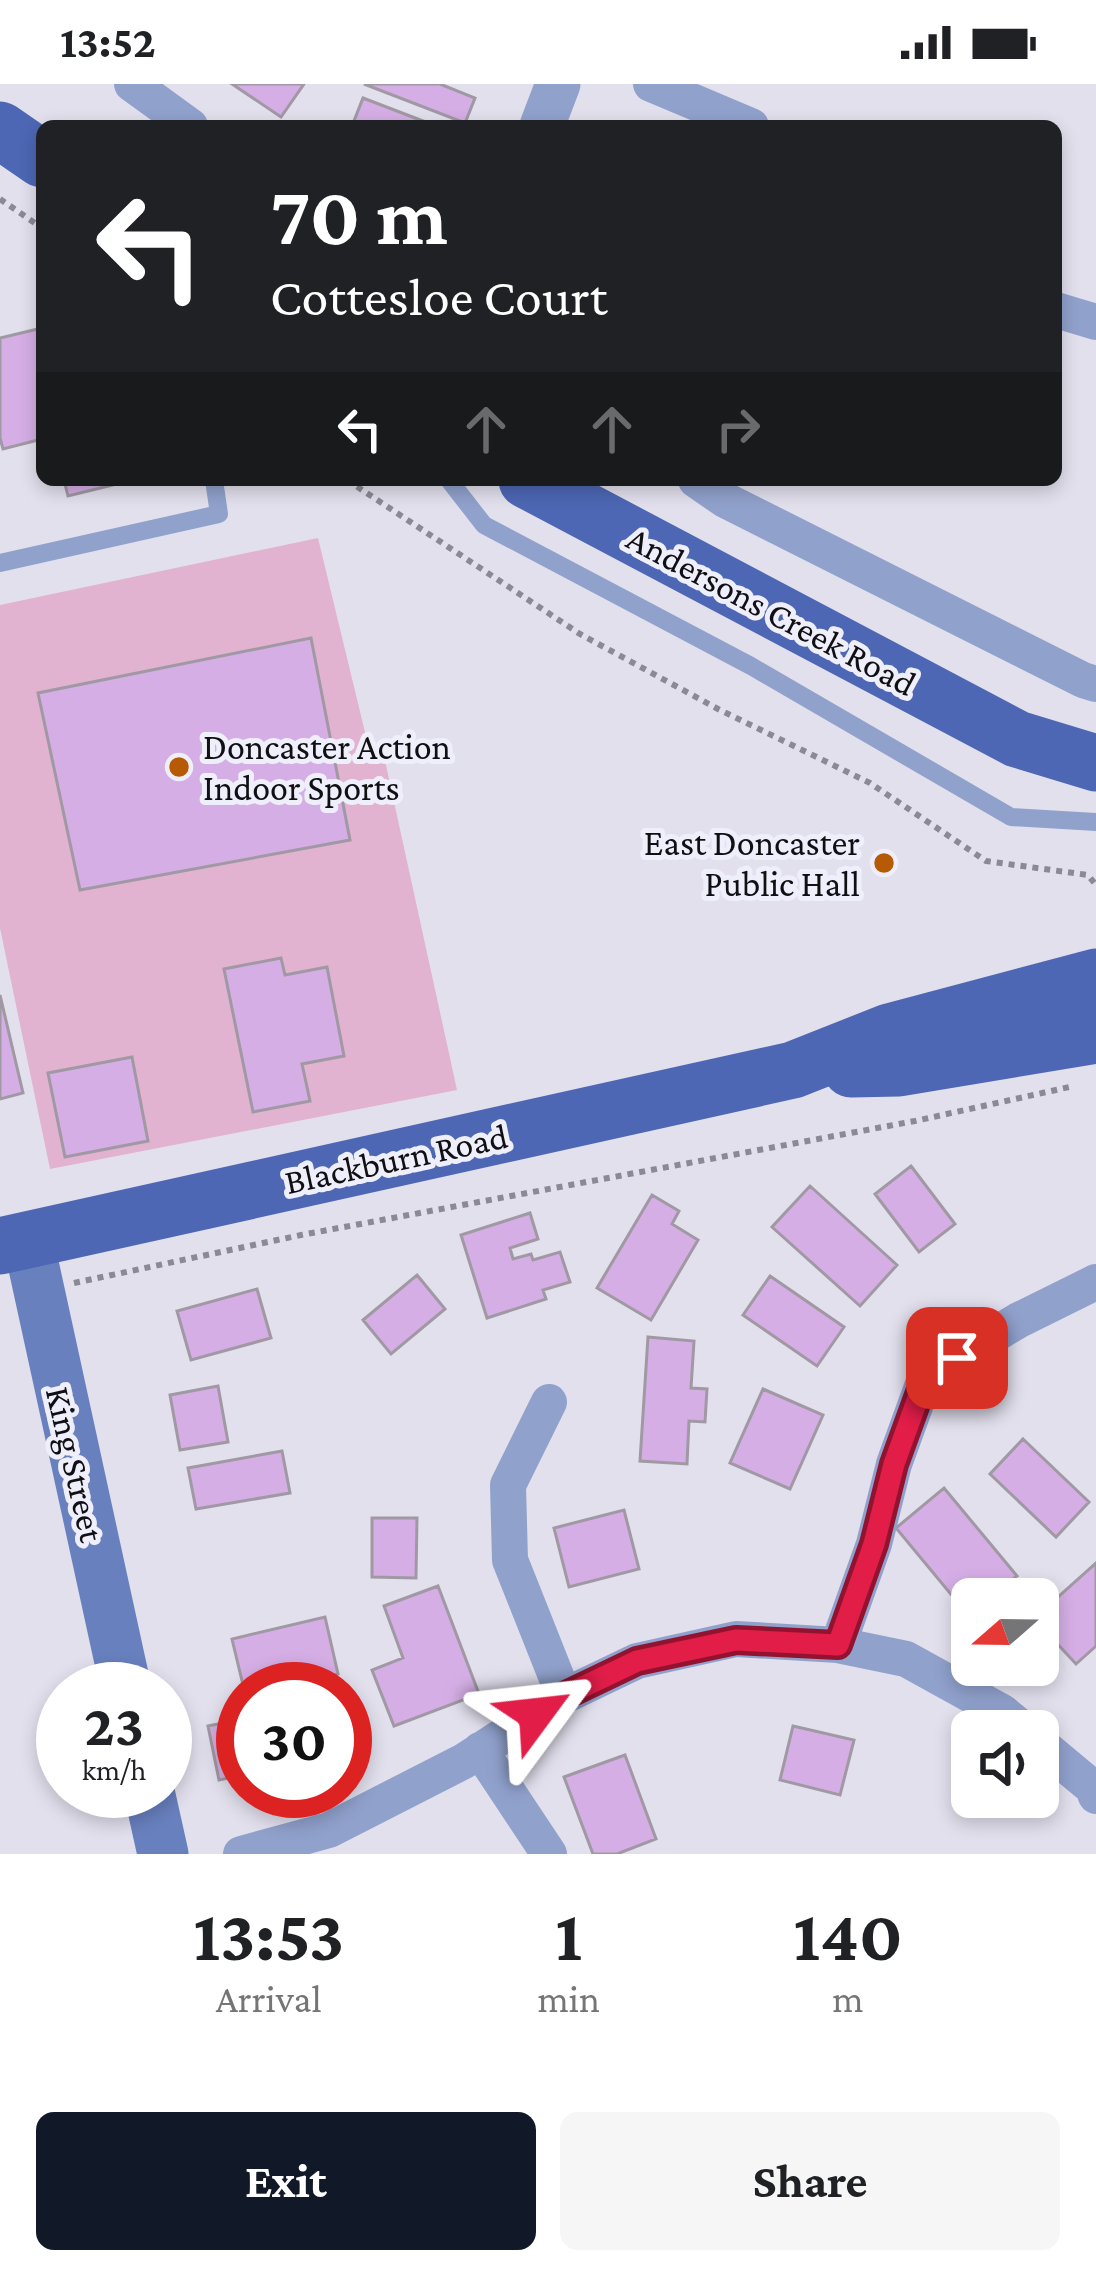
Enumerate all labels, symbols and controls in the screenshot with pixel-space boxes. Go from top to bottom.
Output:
text: 13:52 [60,17,156,67]
icon: left [72,168,228,324]
text: 70 m [270,169,448,262]
text: Cottesloe Court [270,267,608,327]
icon: left [327,396,393,462]
icon: ahead [453,396,519,462]
icon: ahead [579,396,645,462]
icon: right [705,396,771,462]
street label: Andersons Creek Road [620,518,923,704]
place label: Doncaster Action Indoor Sports [203,727,451,808]
marker: Doncaster Action Indoor Sports [166,754,192,780]
place label: East Doncaster Public Hall [644,823,860,904]
marker: East Doncaster Public Hall [871,850,897,876]
street label: Blackburn Road [281,1116,511,1202]
pin [906,1307,1008,1409]
icon: arrive [924,1325,990,1391]
street label: King Street [38,1383,113,1547]
north arrow [951,1578,1059,1686]
map controls [951,1578,1059,1818]
position arrow [473,1651,599,1777]
speed limit sign: 30 [216,1662,372,1818]
text: 23 [84,1691,144,1758]
button: sound [951,1710,1059,1818]
text: km/h [82,1753,146,1786]
text: 13:53 [193,1895,344,1975]
text: 1 [555,1895,582,1975]
text: 140 [793,1895,903,1975]
text: Arrival [216,1977,322,2020]
text: min [537,1977,600,2020]
text: m [832,1977,864,2020]
button: Exit [36,2112,536,2250]
button: Share [560,2112,1060,2250]

